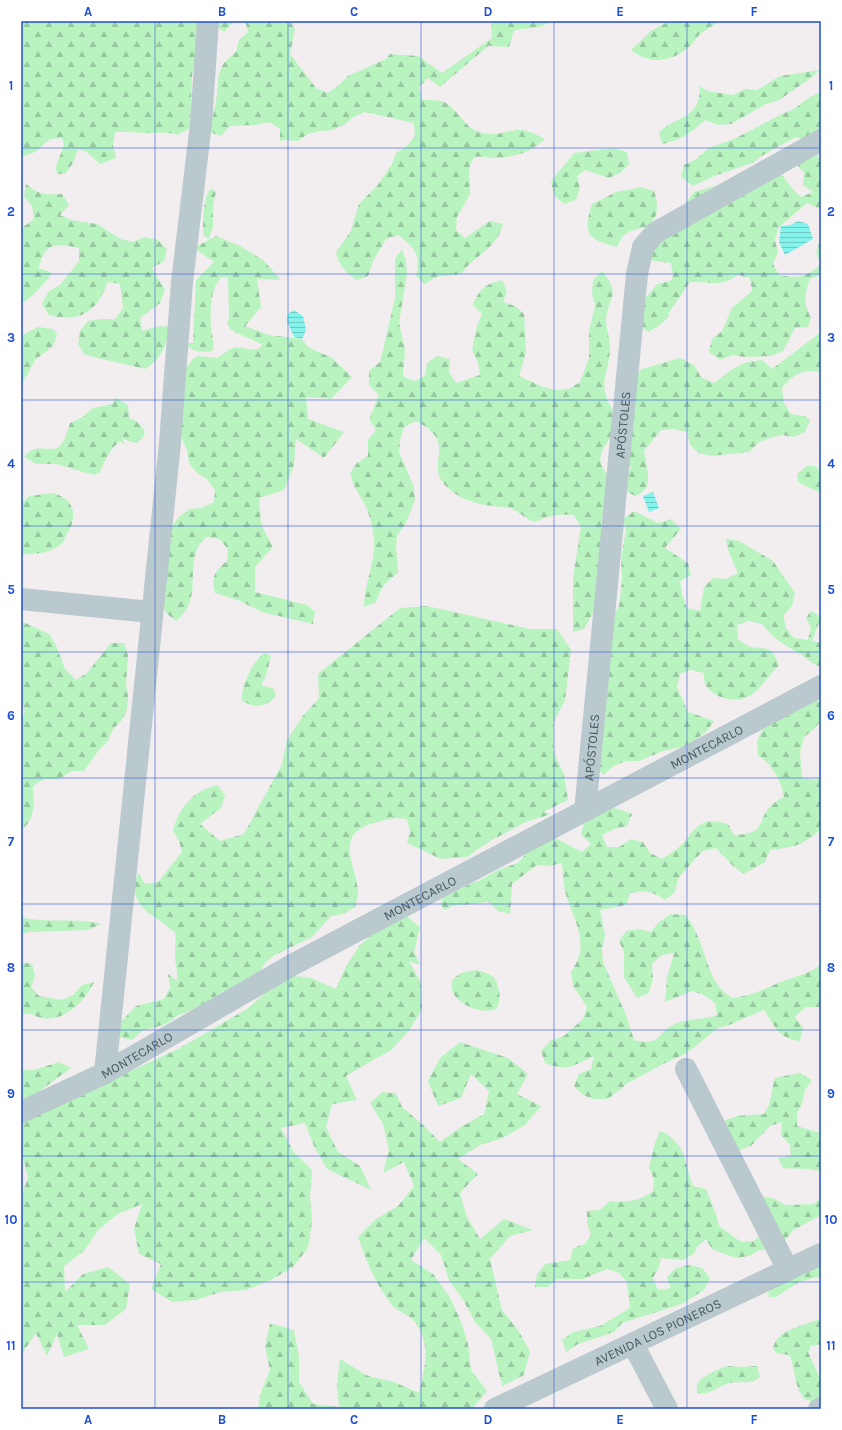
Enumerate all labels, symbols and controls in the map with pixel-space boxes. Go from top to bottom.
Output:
text: A [84,4,92,19]
text: B [218,4,226,19]
text: C [350,4,358,19]
text: D [484,4,493,19]
text: E [616,4,624,19]
text: F [750,4,758,19]
text: 1 [9,78,13,93]
text: 1 [829,78,833,93]
text: 2 [7,204,15,219]
text: 2 [827,204,835,219]
text: 3 [7,330,15,345]
text: 3 [827,330,835,345]
street label: APÓSTOLES [612,391,634,459]
text: 4 [7,456,15,471]
text: 4 [827,456,835,471]
text: 5 [7,582,15,597]
text: 5 [827,582,835,597]
text: 6 [7,708,15,723]
text: 6 [827,708,835,723]
street label: APÓSTOLES [581,713,602,781]
street label: MONTECARLO [668,722,745,772]
text: 7 [8,834,15,849]
text: 7 [828,834,835,849]
street label: MONTECARLO [381,873,459,923]
text: 8 [7,960,15,975]
text: 8 [827,960,835,975]
street label: MONTECARLO [98,1029,175,1082]
text: 9 [7,1086,15,1101]
text: 9 [827,1086,835,1101]
text: 10 [5,1212,17,1227]
text: 10 [825,1212,837,1227]
street label: AVENIDA LOS PIONEROS [592,1296,724,1369]
text: 11 [6,1338,16,1353]
text: 11 [826,1338,836,1353]
text: A [84,1412,92,1427]
text: B [218,1412,226,1427]
text: C [350,1412,358,1427]
text: D [484,1412,493,1427]
text: E [616,1412,624,1427]
text: F [750,1412,758,1427]

